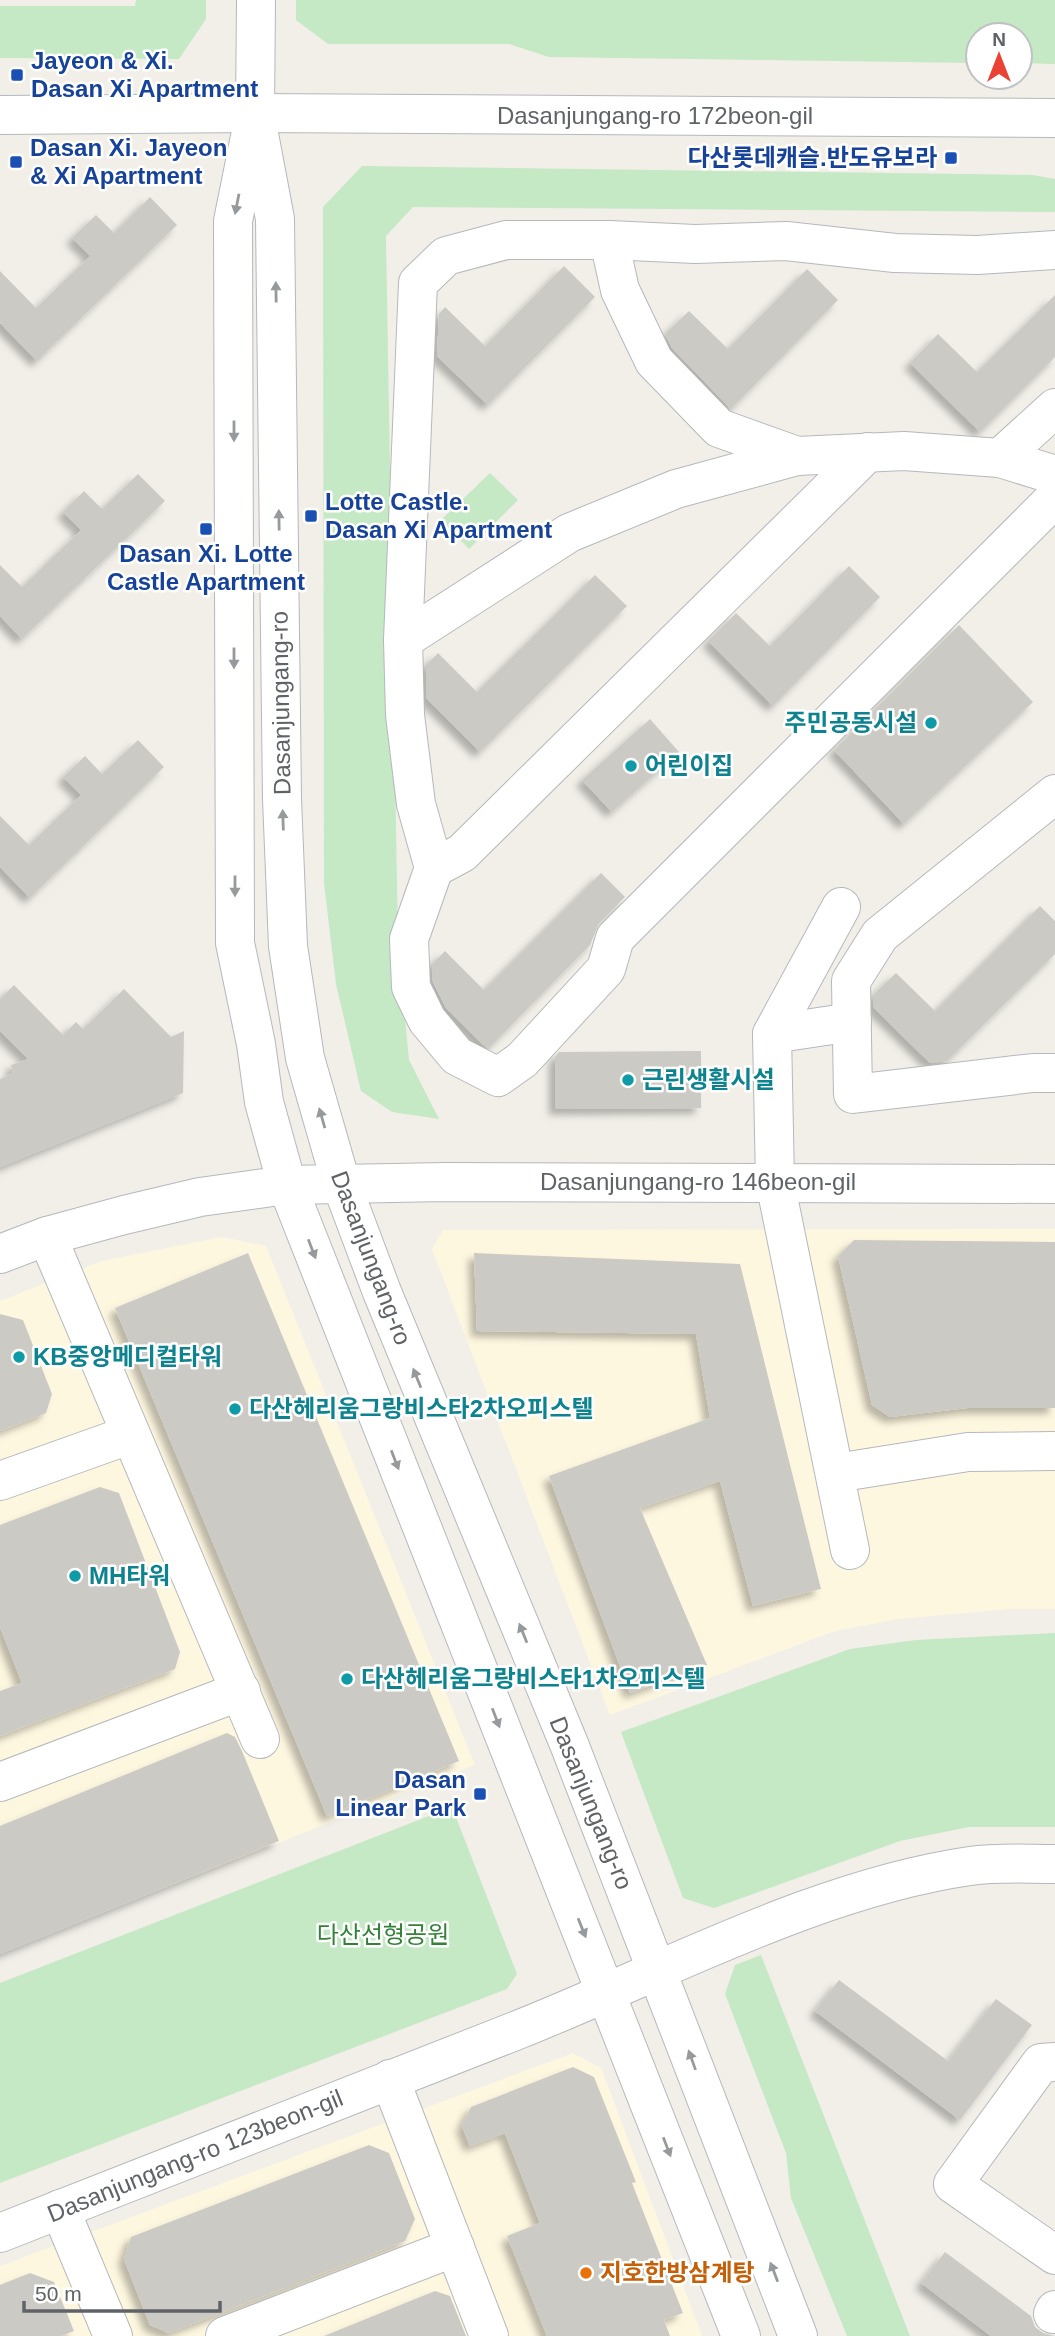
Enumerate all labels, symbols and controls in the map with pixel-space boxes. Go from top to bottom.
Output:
north arrow [964,21,1034,91]
text: N [992,29,1006,50]
place label: Jayeon & Xi. Dasan Xi Apartment [31,47,258,102]
marker: Jayeon & Xi. Dasan Xi Apartment [9,67,25,83]
street label: Dasanjungang-ro 172beon-gil [497,102,813,129]
place label: Dasan Xi. Jayeon & Xi Apartment [30,134,227,189]
place label: 다산롯데캐슬.반도유보라 [687,144,937,171]
marker: 다산롯데캐슬.반도유보라 [943,150,959,166]
marker: Dasan Xi. Jayeon & Xi Apartment [8,154,24,170]
one-way arrow [231,193,242,215]
one-way arrow [270,281,282,303]
one-way arrow [228,420,240,442]
place label: Lotte Castle. Dasan Xi Apartment [325,488,552,543]
one-way arrow [273,508,285,530]
marker: Lotte Castle. Dasan Xi Apartment [303,508,319,524]
marker: Dasan Xi. Lotte Castle Apartment [198,521,214,537]
place label: Dasan Xi. Lotte Castle Apartment [107,540,305,595]
street label: Dasanjungang-ro [265,611,296,795]
one-way arrow [228,648,240,670]
place label: 주민공동시설 [785,709,917,736]
marker: 주민공동시설 [923,715,939,731]
place label: 어린이집 [645,752,733,779]
marker: 어린이집 [623,758,639,774]
one-way arrow [277,809,288,831]
one-way arrow [229,875,241,897]
place label: 근린생활시설 [642,1066,774,1093]
marker: 근린생활시설 [620,1072,636,1088]
one-way arrow [316,1107,326,1128]
street label: Dasanjungang-ro [326,1167,417,1349]
street label: Dasanjungang-ro 146beon-gil [540,1168,856,1195]
one-way arrow [307,1238,318,1259]
place label: KB중앙메디컬타워 [33,1343,222,1370]
marker: KB중앙메디컬타워 [11,1349,27,1365]
one-way arrow [412,1367,423,1388]
place label: 다산헤리움그랑비스타2차오피스텔 [249,1395,594,1422]
marker: 다산헤리움그랑비스타2차오피스텔 [227,1401,243,1417]
one-way arrow [390,1450,401,1471]
place label: MH타워 [89,1562,170,1589]
marker: MH타워 [67,1568,83,1584]
one-way arrow [517,1623,528,1644]
place label: 다산헤리움그랑비스타1차오피스텔 [361,1665,706,1692]
marker: 다산헤리움그랑비스타1차오피스텔 [339,1671,355,1687]
one-way arrow [491,1707,502,1728]
street label: Dasanjungang-ro [544,1712,638,1893]
place label: Dasan Linear Park [335,1766,467,1821]
marker: Dasan Linear Park [472,1786,488,1802]
one-way arrow [576,1918,587,1939]
park label: 다산선형공원 [317,1921,449,1948]
one-way arrow [686,2050,697,2071]
street label: Dasanjungang-ro 123beon-gil [43,2084,346,2227]
one-way arrow [662,2136,673,2157]
place label: 지호한방삼계탕 [600,2259,755,2286]
one-way arrow [768,2262,779,2283]
marker: 지호한방삼계탕 [578,2265,594,2281]
scale bar [24,2270,220,2314]
text: 50 m [35,2282,82,2305]

